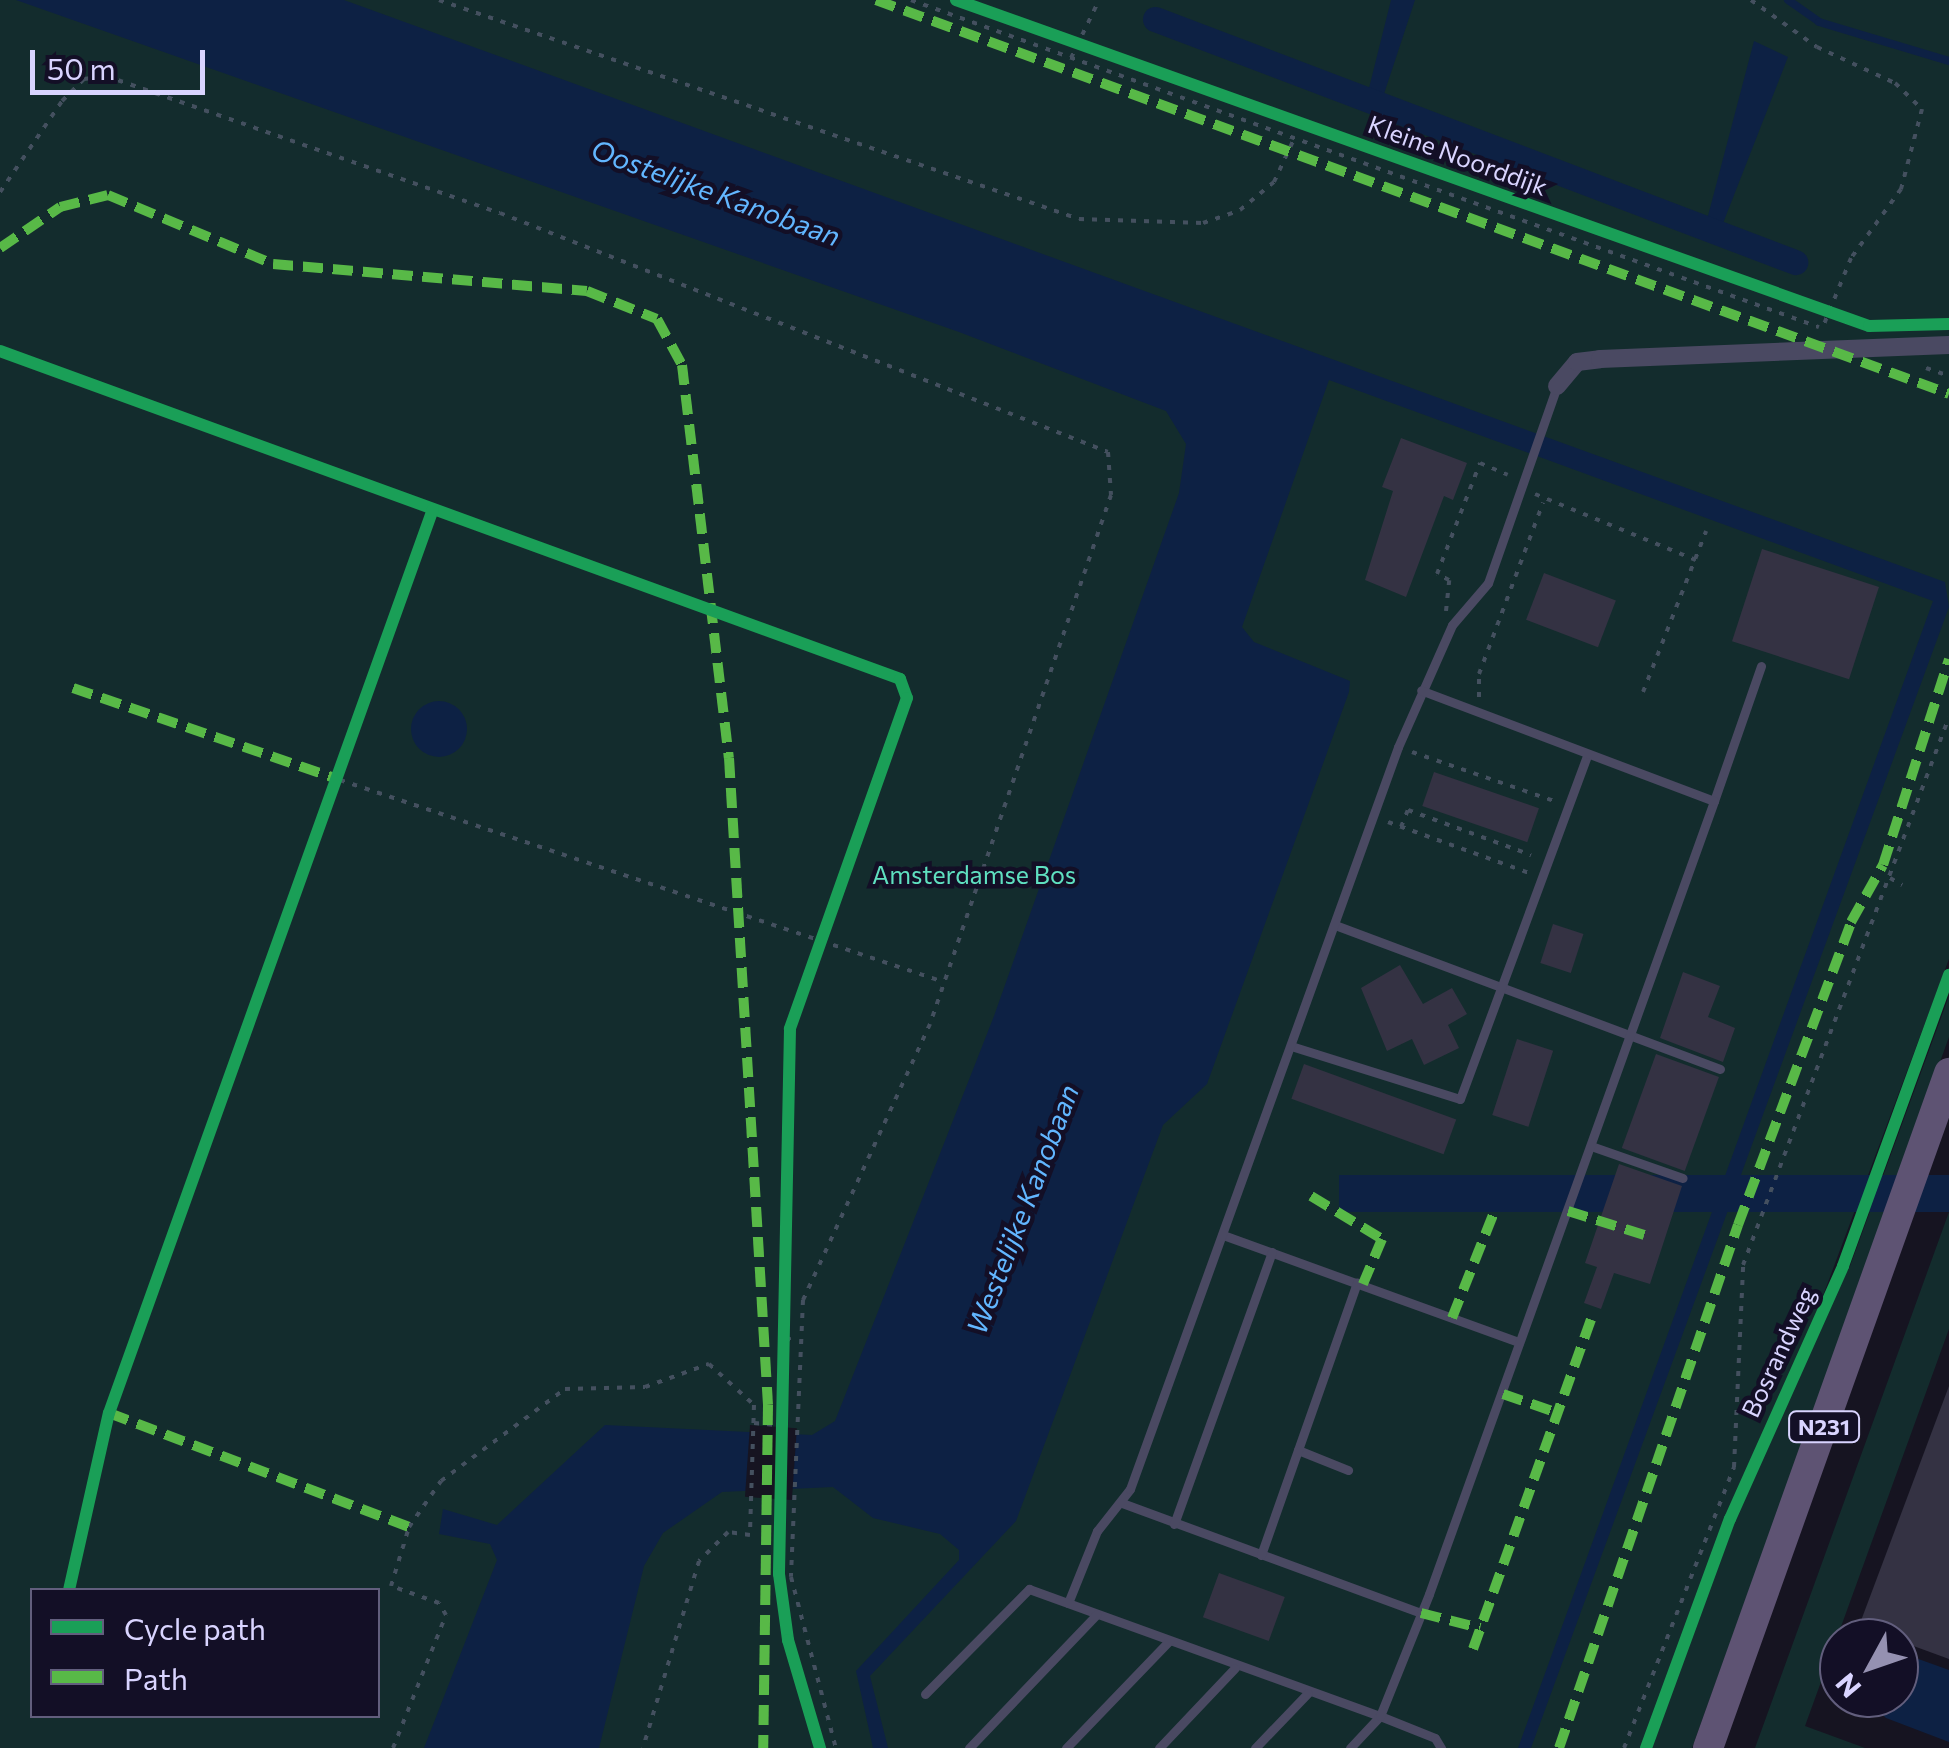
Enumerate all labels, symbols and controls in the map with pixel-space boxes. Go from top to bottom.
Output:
scale bar [35,30,210,92]
text: 50 m [47,49,116,86]
street label: Kleine Noorddijk [1364,109,1552,201]
water label: Oostelijke Kanobaan [587,131,845,253]
park label: Amsterdamse Bos [872,859,1076,889]
water label: Westelijke Kanobaan [959,1079,1085,1339]
street label: Bosrandweg [1735,1282,1821,1422]
road number: N231 [1786,1410,1862,1444]
legend [30,1588,380,1718]
text: Cycle path [124,1609,266,1646]
north arrow [1819,1618,1919,1718]
text: Path [124,1659,188,1696]
text: N [1828,1667,1867,1705]

